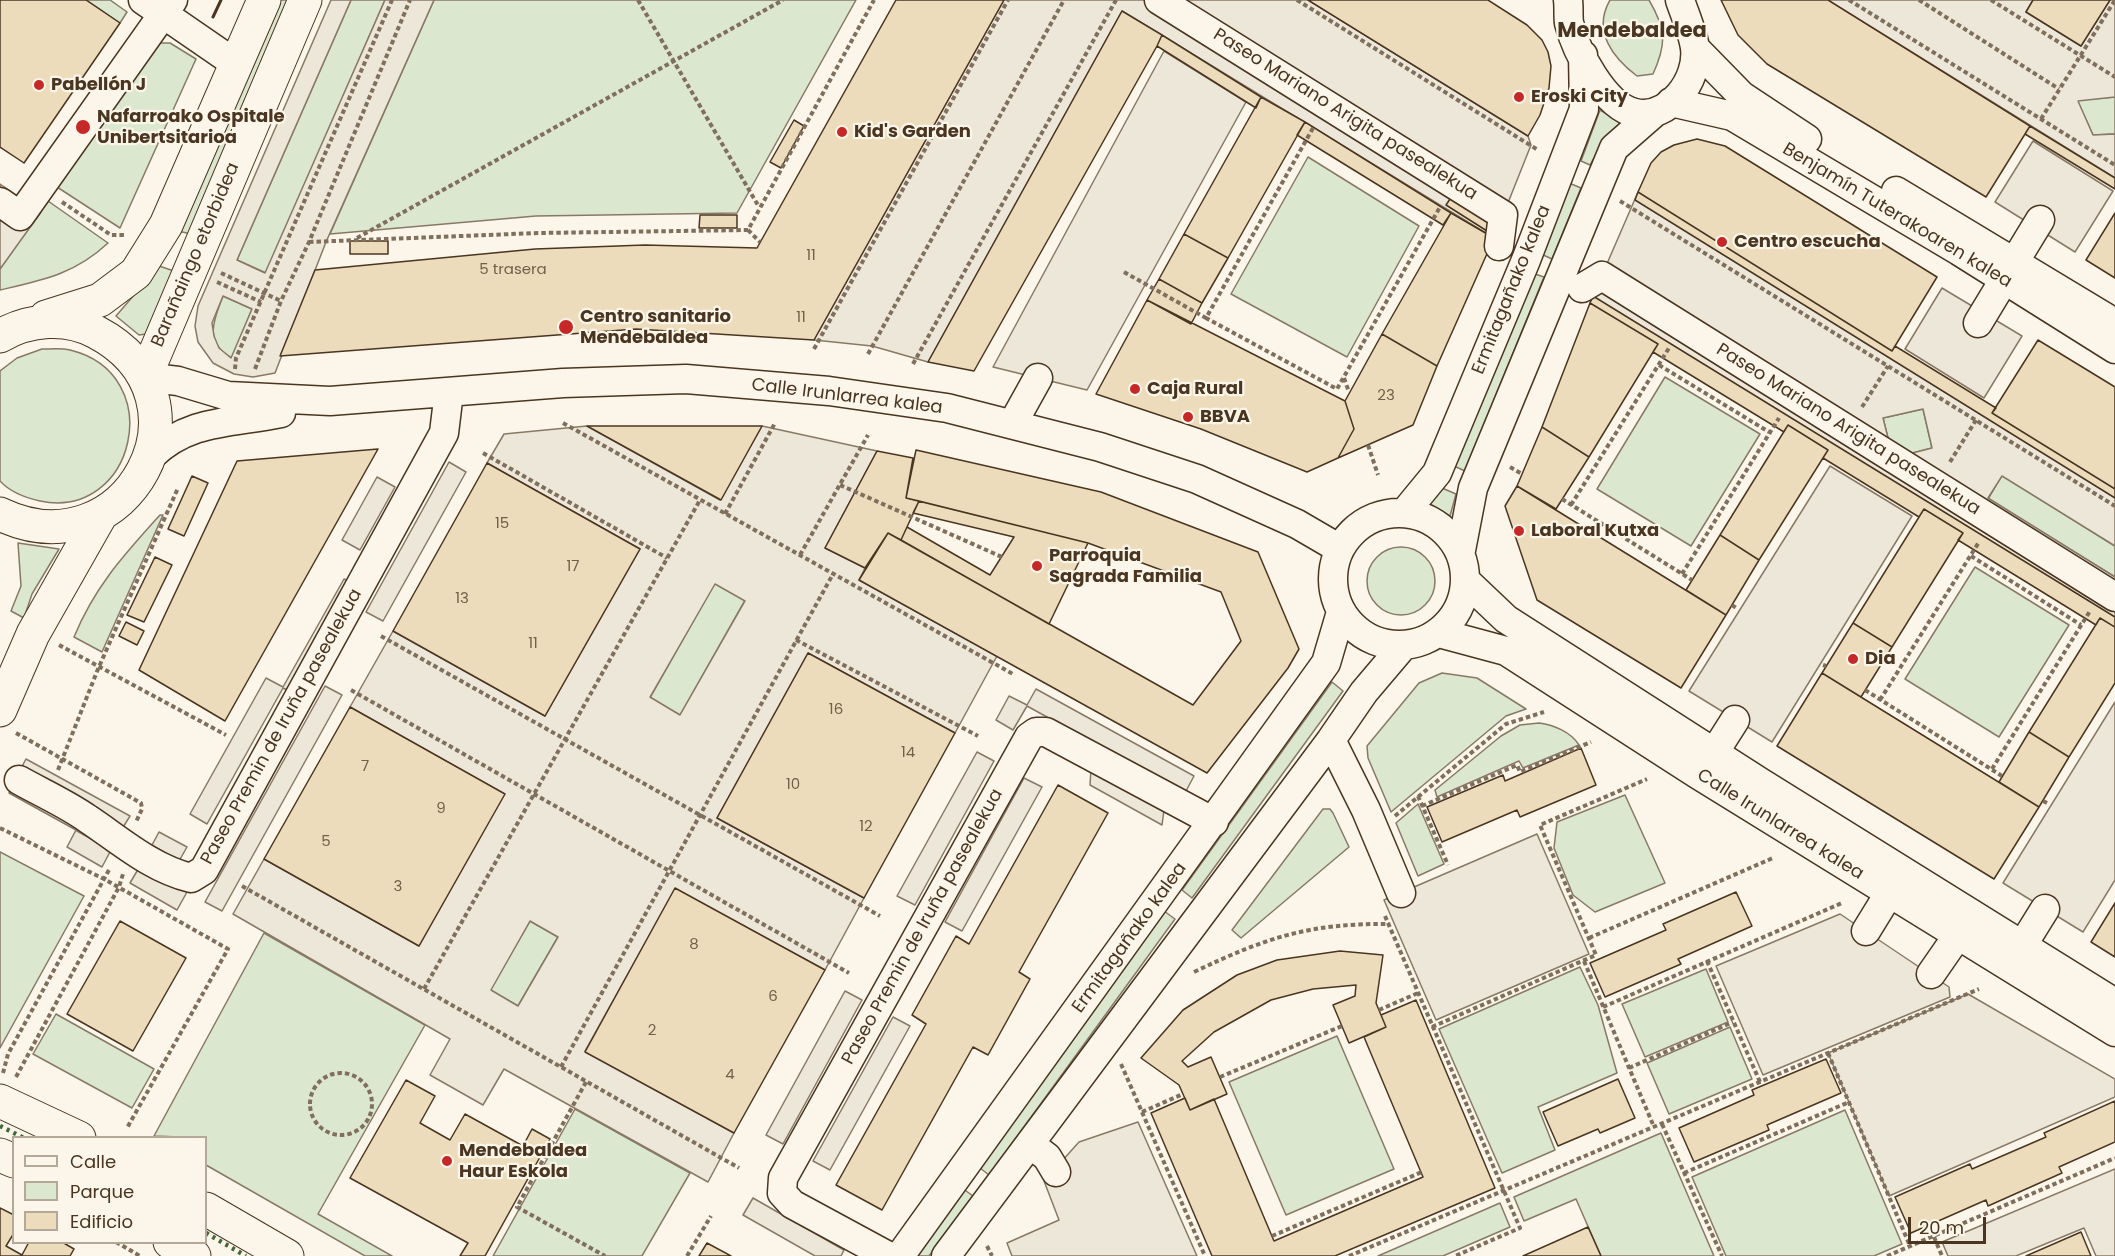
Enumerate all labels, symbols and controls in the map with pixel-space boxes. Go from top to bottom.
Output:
district label: Mendebaldea [1557,19,1707,45]
street label: Paseo Mariano Arigita pasealekua [1209,24,1481,206]
place label: Pabellón J [51,74,146,96]
marker: Pabellón J [32,78,46,92]
place label: Eroski City [1531,86,1628,108]
marker: Eroski City [1512,90,1526,104]
place label: Nafarroako Ospitale Unibertsitarioa [97,106,285,148]
marker: Nafarroako Ospitale Unibertsitarioa [74,118,92,136]
place label: Kid's Garden [854,121,971,143]
marker: Kid's Garden [835,125,849,139]
street label: Benjamín Tuterakoaren kalea [1778,139,2016,293]
street label: Barañaingo etorbidea [147,160,245,350]
street label: Ermitagañako kalea [1468,202,1556,378]
place label: Centro escucha [1734,231,1881,253]
marker: Centro escucha [1715,235,1729,249]
house number: 11 [806,247,816,265]
house number: 5 trasera [479,261,547,279]
place label: Centro sanitario Mendebaldea [580,306,731,348]
house number: 11 [796,309,806,327]
marker: Centro sanitario Mendebaldea [557,318,575,336]
street label: Paseo Mariano Arigita pasealekua [1712,339,1984,521]
street label: Calle Irunlarrea kalea [750,375,944,419]
place label: Caja Rural [1147,378,1243,400]
marker: Caja Rural [1128,382,1142,396]
house number: 23 [1377,387,1395,405]
place label: BBVA [1200,406,1250,428]
marker: BBVA [1181,410,1195,424]
house number: 15 [495,515,509,533]
place label: Laboral Kutxa [1531,520,1659,542]
marker: Laboral Kutxa [1512,524,1526,538]
place label: Parroquia Sagrada Familia [1049,545,1202,588]
house number: 17 [567,558,579,576]
marker: Parroquia Sagrada Familia [1030,559,1044,573]
street label: Paseo Premin de Iruña pasealekua [197,585,367,869]
house number: 13 [455,590,469,608]
house number: 11 [528,635,538,653]
place label: Dia [1865,648,1896,670]
marker: Dia [1846,652,1860,666]
house number: 16 [829,701,843,719]
house number: 14 [901,744,915,762]
house number: 7 [361,758,369,776]
street label: Calle Irunlarrea kalea [1693,765,1867,885]
house number: 10 [786,776,800,794]
street label: Paseo Premin de Iruña pasealekua [838,785,1008,1069]
house number: 9 [436,800,446,818]
house number: 12 [859,818,873,836]
house number: 5 [321,833,331,851]
street label: Ermitagañako kalea [1068,859,1192,1017]
house number: 3 [394,878,402,896]
house number: 8 [689,936,699,954]
house number: 6 [768,988,778,1006]
house number: 2 [648,1022,656,1040]
house number: 4 [725,1066,735,1084]
legend [12,1136,207,1244]
place label: Mendebaldea Haur Eskola [459,1140,587,1182]
text: Calle [70,1149,116,1174]
marker: Mendebaldea Haur Eskola [440,1154,454,1168]
text: Parque [70,1179,134,1204]
scale bar [1911,1205,1989,1243]
text: Edificio [70,1209,133,1234]
text: 20 m [1919,1215,1964,1240]

